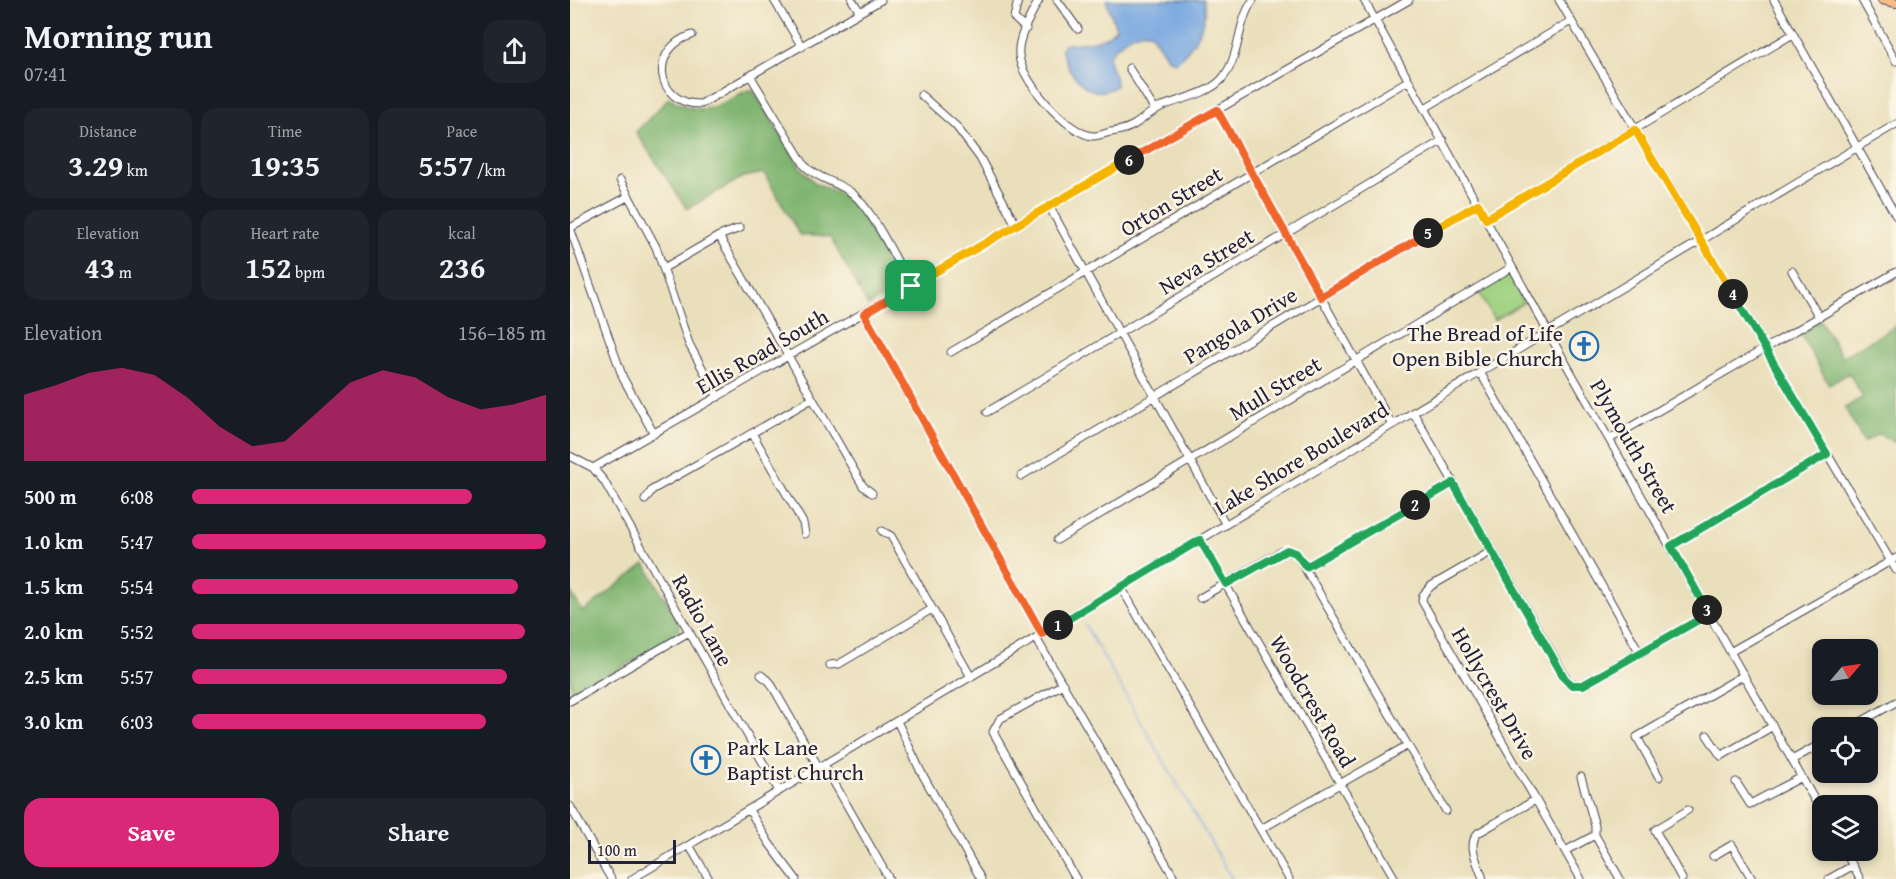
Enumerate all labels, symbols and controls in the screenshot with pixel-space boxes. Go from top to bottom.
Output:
text: Morning run [24,12,213,60]
button: share [483,20,546,83]
text: 07:41 [24,59,67,88]
text: Distance [79,119,137,143]
text: Time [268,119,302,143]
text: Pace [447,119,477,143]
text: 3.29 [68,143,123,187]
text: 19:35 [250,143,320,187]
text: 5:57 [418,143,473,187]
pin: 6 [1114,145,1144,175]
text: 6 [1125,148,1133,172]
text: km [123,158,148,182]
text: /km [473,158,506,182]
street label: Orton Street [1114,158,1228,244]
pin: 5 [1413,218,1443,248]
street label: Neva Street [1152,220,1260,302]
text: Elevation [77,221,139,245]
text: Heart rate [251,221,319,245]
text: kcal [448,221,476,245]
text: 5 [1424,221,1432,245]
text: 43 [84,245,115,289]
text: 152 [245,245,292,289]
text: 236 [439,245,485,289]
text: m [115,260,132,284]
text: bpm [292,260,325,284]
pin [885,260,936,311]
icon: arrive [894,269,927,302]
street label: Pangola Drive [1177,278,1303,372]
pin: 4 [1718,279,1748,309]
text: 4 [1729,282,1737,306]
street label: Ellis Road South [690,300,835,402]
place label: The Bread of Life Open Bible Church [1392,317,1564,374]
text: Elevation [24,318,102,347]
text: 156–185 m [458,318,546,347]
church icon: The Bread of Life Open Bible Church [1568,330,1600,362]
street label: Mull Street [1223,348,1327,428]
street label: Plymouth Street [1582,373,1686,519]
street label: Lake Shore Boulevard [1208,393,1395,523]
text: 500 m [24,482,77,511]
text: 6:08 [120,482,154,511]
pin: 2 [1400,490,1430,520]
text: 2 [1411,493,1419,517]
text: 1.0 km [24,527,83,556]
text: 5:47 [120,527,154,556]
street label: Radio Lane [665,568,741,672]
text: 1.5 km [24,572,83,601]
text: 5:54 [120,572,154,601]
pin: 3 [1692,595,1722,625]
text: 3 [1703,598,1711,622]
pin: 1 [1043,610,1073,640]
text: 1 [1054,613,1062,637]
text: 2.0 km [24,617,83,646]
text: 5:52 [120,617,154,646]
street label: Hollycrest Drive [1444,621,1546,765]
street label: Woodcrest Road [1262,629,1364,773]
north arrow [1812,639,1878,705]
map controls [1812,639,1878,861]
text: 2.5 km [24,662,83,691]
text: 5:57 [120,662,154,691]
text: 3.0 km [24,707,83,736]
text: 6:03 [120,707,154,736]
button: locate [1812,717,1878,783]
place label: Park Lane Baptist Church [727,731,864,788]
church icon: Park Lane Baptist Church [690,744,722,776]
button: layers [1812,795,1878,861]
button: Save [24,798,279,867]
button: Share [291,798,546,867]
scale bar [588,837,676,864]
text: 100 m [597,838,637,862]

